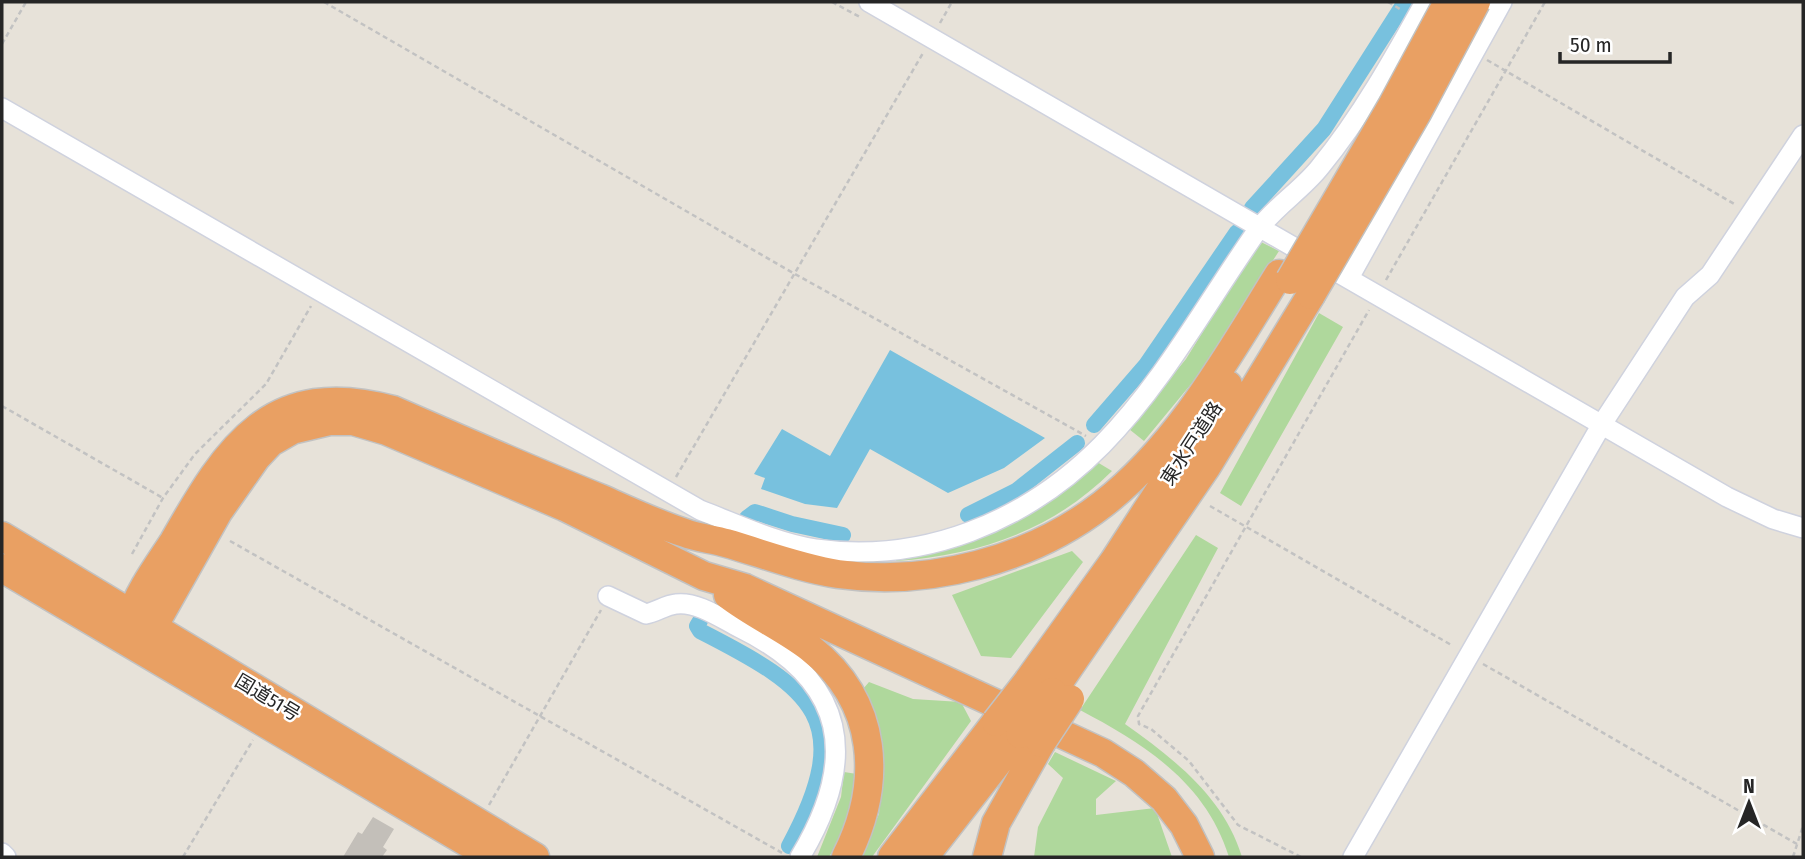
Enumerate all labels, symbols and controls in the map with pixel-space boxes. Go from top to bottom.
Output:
scale bar [1560,21,1670,65]
text: 50 m [1570,32,1612,58]
street label: 東水戸道路 [1156,397,1227,489]
street label: 国道51号 [231,669,305,726]
north arrow [1714,768,1784,838]
text: N [1743,775,1755,798]

